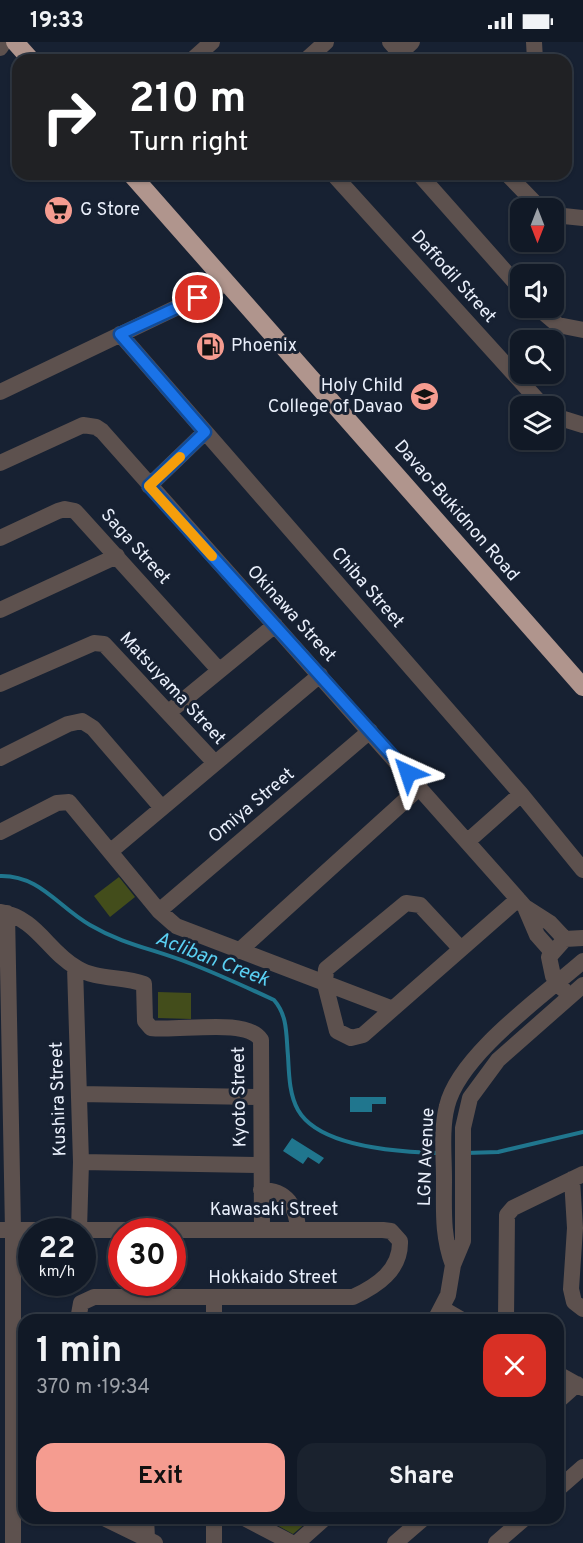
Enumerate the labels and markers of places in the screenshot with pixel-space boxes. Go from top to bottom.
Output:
supermarket icon: G Store [43,194,75,226]
place label: G Store [80,199,140,222]
pin [172,272,223,323]
fuel station icon: Phoenix [194,330,226,362]
place label: Phoenix [231,335,297,358]
place label: Holy Child College of Davao [268,375,403,419]
school or university icon: Holy Child College of Davao [408,380,440,412]

